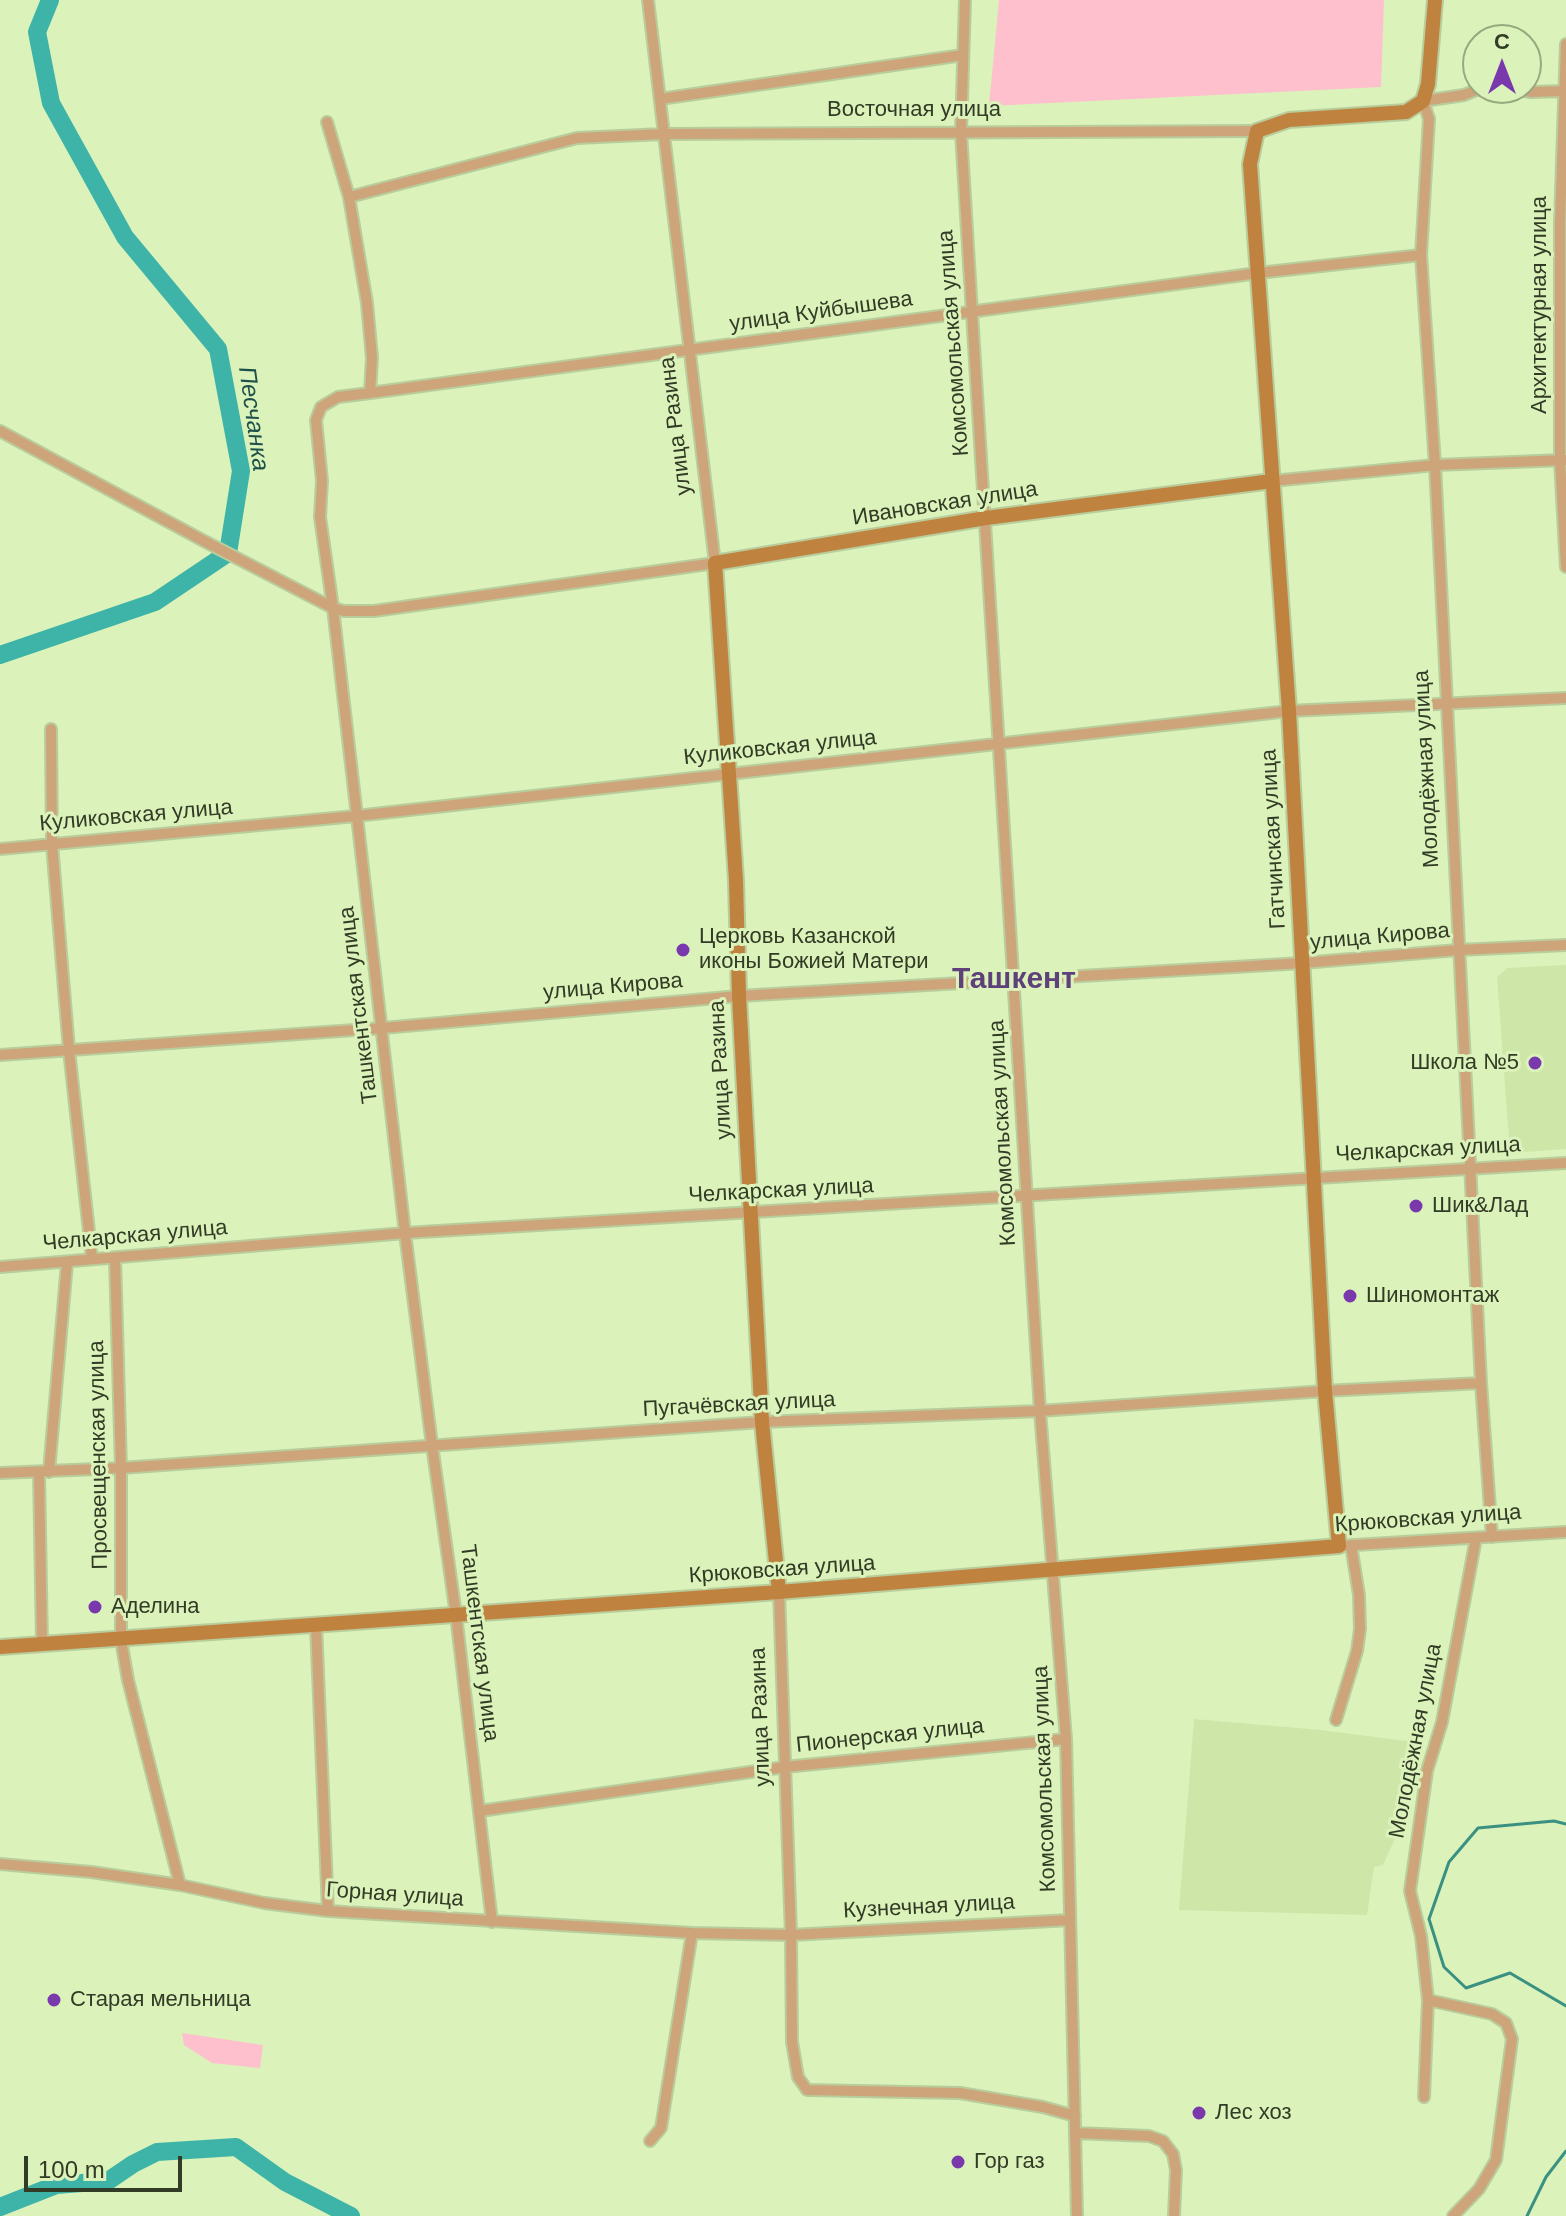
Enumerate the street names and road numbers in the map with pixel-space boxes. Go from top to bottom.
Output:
street label: Восточная улица [827,97,1001,123]
street label: Архитектурная улица [1527,196,1553,414]
street label: Комсомольская улица [933,229,975,457]
street label: улица Куйбышева [728,286,914,338]
street label: улица Разина [654,355,698,497]
street label: Ивановская улица [851,476,1039,532]
street label: Молодёжная улица [1409,670,1445,868]
street label: Куликовская улица [682,725,878,771]
street label: Гатчинская улица [1256,748,1292,930]
street label: Куликовская улица [38,794,234,838]
street label: Ташкентская улица [334,905,384,1105]
street label: улица Кирова [1309,918,1451,956]
street label: улица Кирова [542,968,684,1006]
street label: улица Разина [704,1000,738,1140]
street label: Комсомольская улица [984,1019,1022,1247]
street label: Челкарская улица [1335,1132,1521,1168]
street label: Челкарская улица [688,1173,874,1209]
street label: Челкарская улица [41,1215,229,1257]
street label: Просвещенская улица [84,1340,114,1570]
street label: Пугачёвская улица [642,1387,836,1423]
street label: Крюковская улица [1334,1499,1522,1539]
street label: Ташкентская улица [454,1543,504,1743]
street label: Крюковская улица [688,1550,876,1590]
street label: Молодёжная улица [1384,1641,1448,1841]
street label: улица Разина [745,1647,777,1787]
street label: Комсомольская улица [1028,1665,1062,1893]
street label: Пионерская улица [795,1713,985,1759]
street label: Горная улица [325,1877,465,1913]
street label: Кузнечная улица [842,1889,1016,1925]

